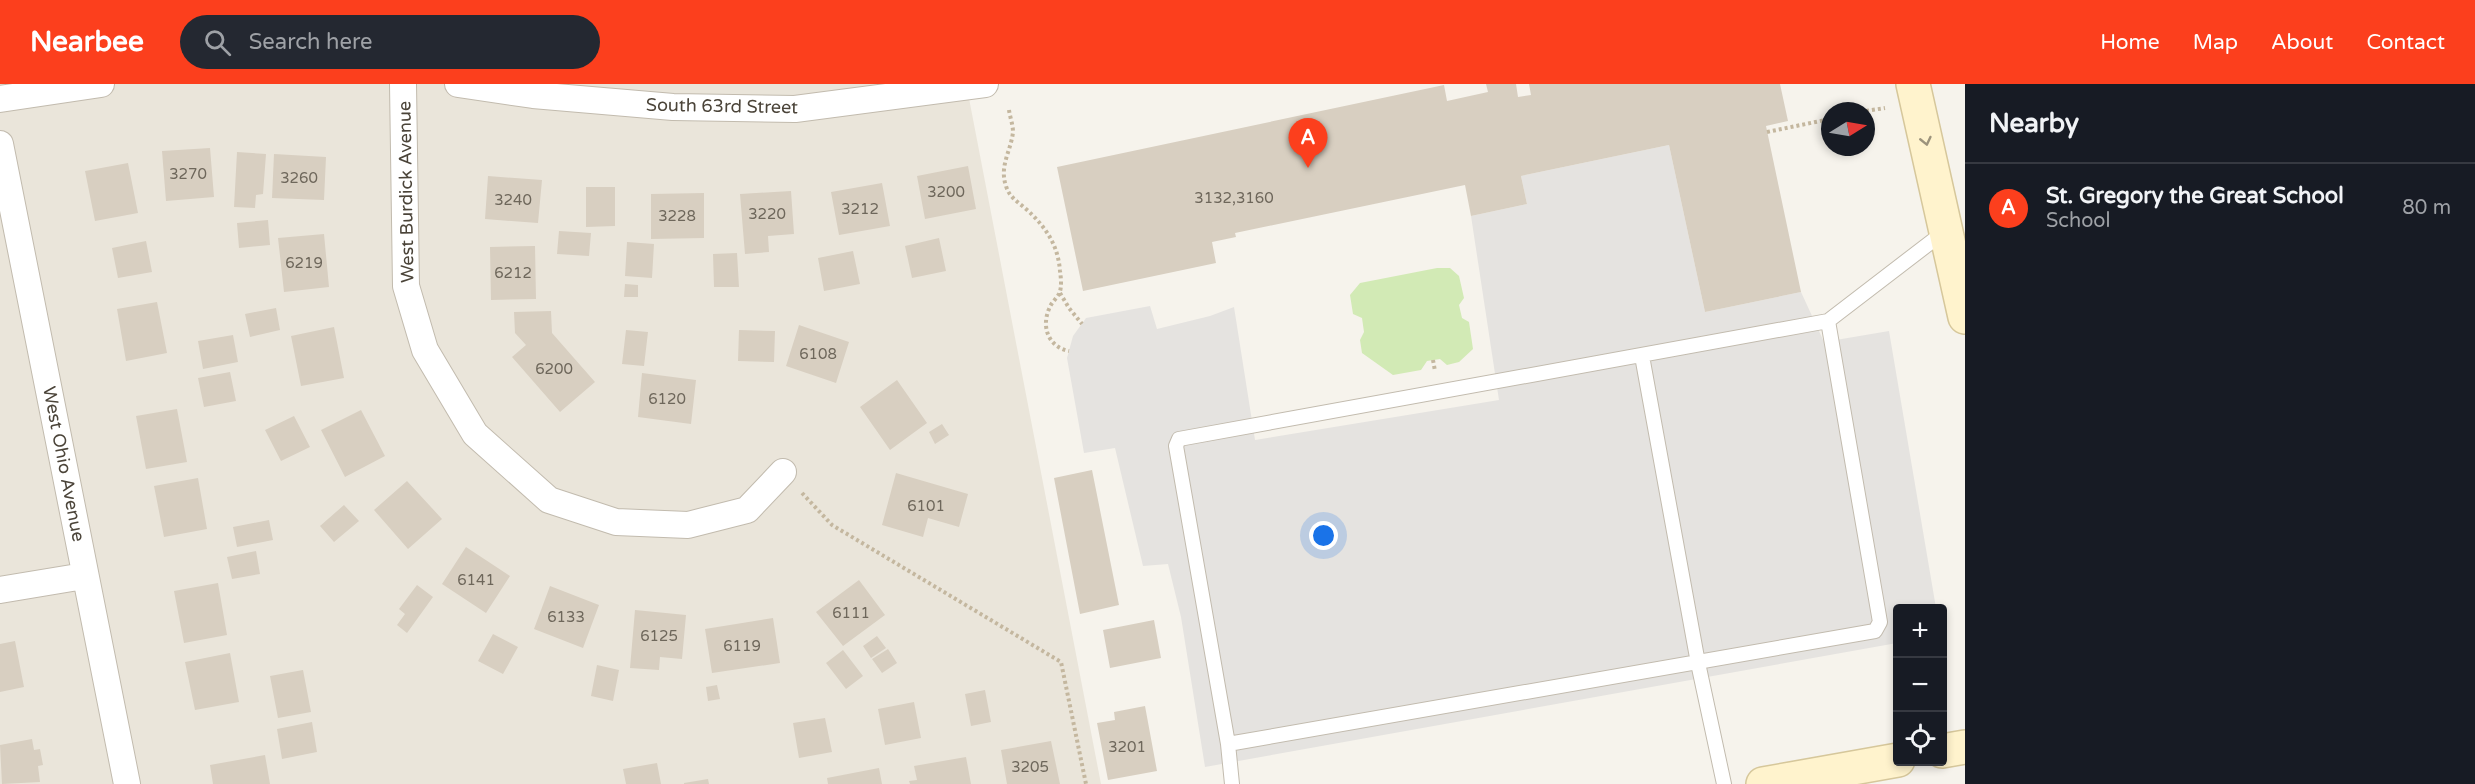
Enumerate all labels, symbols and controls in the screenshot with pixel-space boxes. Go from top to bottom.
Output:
search box [180,15,600,69]
text: Nearbee [30,25,144,59]
icon: search [201,26,234,59]
text: Search here [249,29,372,55]
text: Home [2100,30,2160,55]
text: Map [2193,30,2238,55]
text: About [2271,30,2333,55]
text: Contact [2366,30,2445,55]
street label: South 63rd Street [646,94,798,118]
street label: West Burdick Avenue [393,101,419,283]
north arrow [1821,102,1875,156]
text: Nearby [1989,108,2079,139]
pin: A [1288,118,1328,168]
one-way arrow [1918,136,1931,146]
house number: 3270 [169,165,207,183]
house number: 3260 [280,169,318,187]
house number: 3200 [927,183,965,201]
text: St. Gregory the Great School [2046,183,2344,209]
house number: 3132,3160 [1194,189,1274,207]
house number: 3240 [494,191,532,209]
text: A [2001,196,2016,220]
text: 80 m [2402,196,2451,220]
house number: 3212 [841,200,879,218]
house number: 3220 [748,205,786,223]
house number: 3228 [658,207,696,225]
text: School [2046,209,2110,233]
house number: 6219 [285,254,323,272]
house number: 6212 [494,264,532,282]
house number: 6108 [799,345,837,363]
house number: 6200 [535,360,573,378]
street label: West Ohio Avenue [38,385,90,543]
house number: 6120 [648,390,686,408]
house number: 6101 [907,497,945,515]
your location [1309,521,1338,550]
house number: 6141 [457,571,495,589]
house number: 6111 [832,604,870,622]
map controls [1893,604,1947,766]
button: + [1893,604,1947,658]
house number: 6133 [547,608,585,626]
house number: 6125 [640,627,678,645]
house number: 6119 [723,637,761,655]
button: − [1893,658,1947,712]
button: locate [1893,712,1947,766]
house number: 3201 [1108,738,1146,756]
house number: 3205 [1011,758,1049,776]

